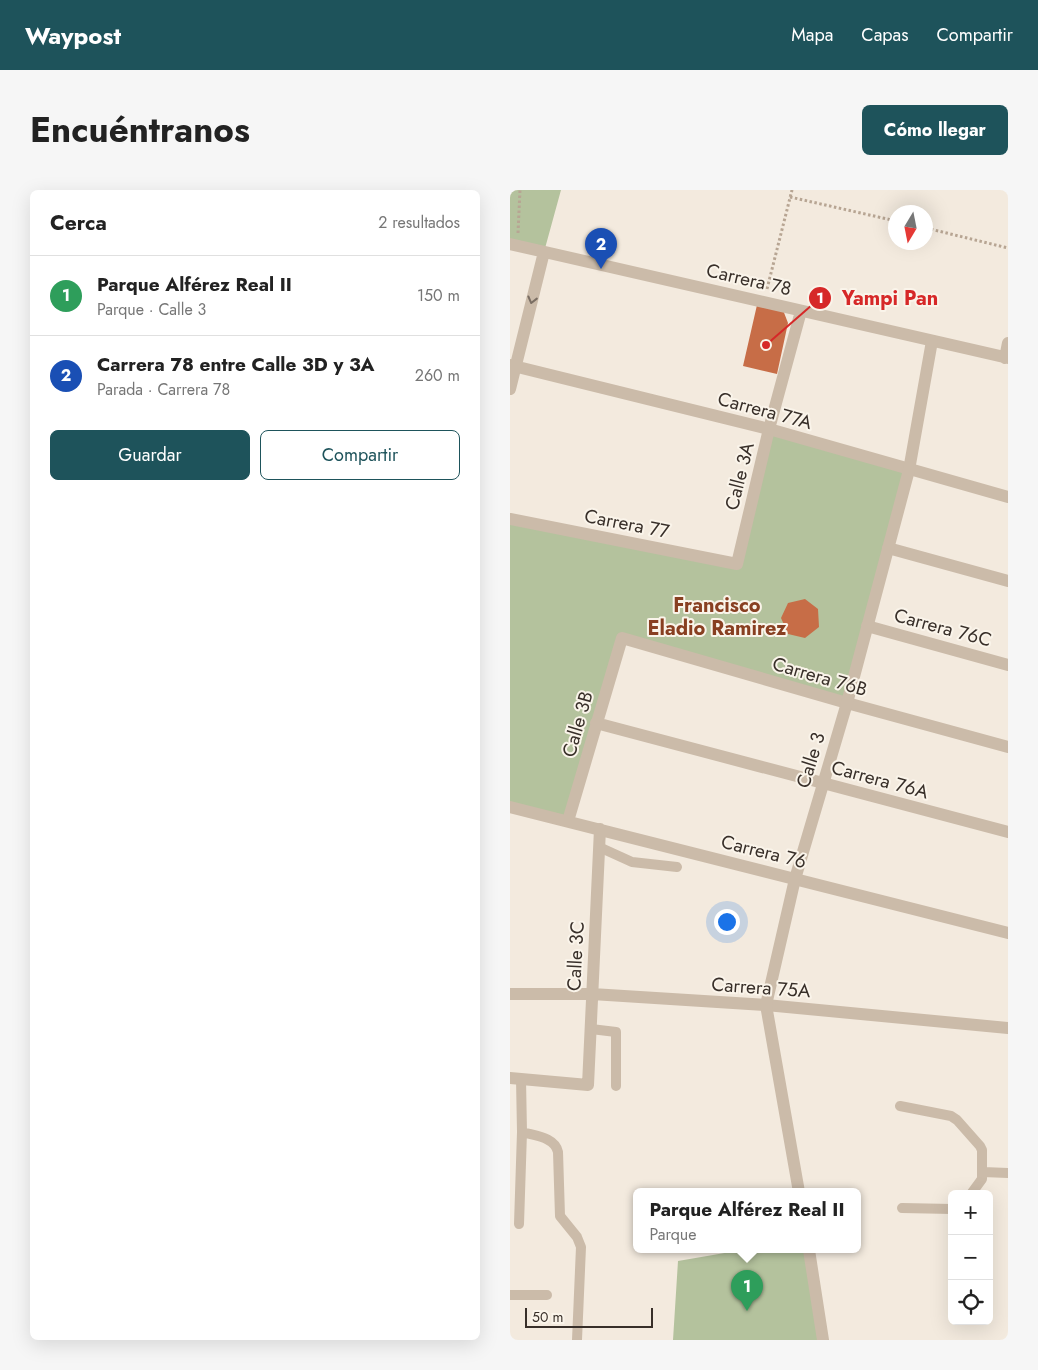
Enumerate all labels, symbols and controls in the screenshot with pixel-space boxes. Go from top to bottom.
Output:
text: Waypost [25,18,121,53]
text: Mapa [791,22,833,48]
text: Capas [861,22,909,48]
text: Compartir [937,22,1013,48]
text: Encuéntranos [30,105,250,155]
button: Cómo llegar [862,105,1008,155]
north arrow [888,205,933,250]
text: Cerca [50,208,107,238]
text: 2 resultados [378,211,460,234]
pin: 2 [585,228,617,269]
street label: Carrera 78 [704,257,794,302]
text: Parque Alférez Real II [97,271,292,298]
callout: Yampi Pan [807,281,949,316]
text: 1 [62,284,70,307]
text: 150 m [417,284,460,307]
text: Yampi Pan [841,284,938,313]
text: 1 [816,287,824,309]
one-way arrow [527,295,538,304]
text: Parque · Calle 3 [97,298,206,321]
text: Carrera 78 entre Calle 3D y 3A [97,351,374,378]
text: 2 [61,364,71,387]
text: 260 m [415,364,460,387]
text: Parada · Carrera 78 [97,378,230,401]
street label: Carrera 77A [715,385,815,436]
button: Guardar [50,430,250,480]
button: Compartir [260,430,460,480]
street label: Calle 3A [718,439,761,513]
street label: Carrera 77 [582,502,672,545]
district label: Francisco Eladio Ramirez [647,591,787,643]
street label: Carrera 76C [891,602,995,653]
street label: Carrera 76B [769,650,870,703]
street label: Calle 3B [555,688,600,760]
street label: Calle 3 [789,729,832,791]
street label: Carrera 76A [828,754,932,806]
street label: Carrera 76 [718,828,809,875]
your location [714,909,740,935]
street label: Calle 3C [560,920,591,992]
street label: Carrera 75A [711,971,812,1004]
popup [633,1188,861,1253]
map controls [948,1190,993,1325]
button: + [948,1190,993,1235]
text: Parque Alférez Real II [650,1196,844,1223]
text: Parque [650,1223,697,1246]
button: − [948,1235,993,1280]
pin: 1 [731,1270,763,1311]
button: locate [948,1280,993,1325]
scale bar [525,1305,652,1328]
text: 50 m [532,1307,563,1327]

